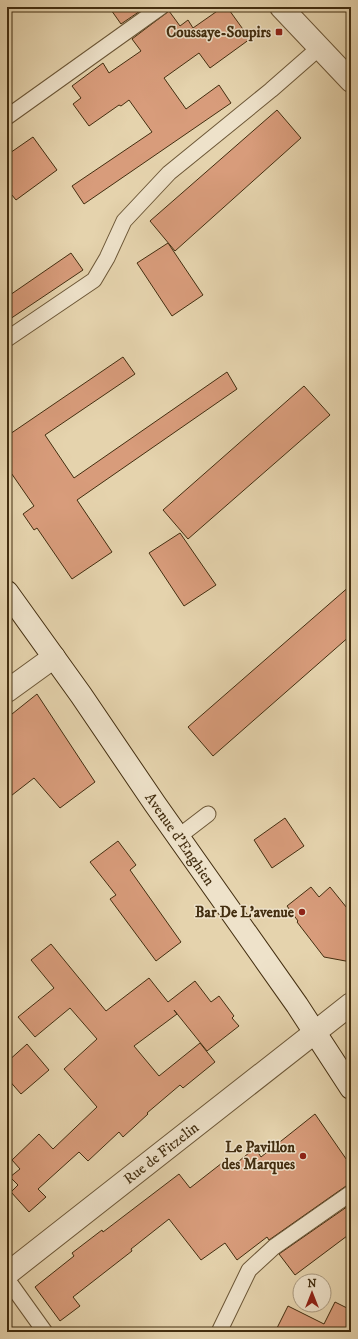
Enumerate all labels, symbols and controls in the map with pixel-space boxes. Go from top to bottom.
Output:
place label: Coussaye-Soupirs [166,23,271,42]
marker: Coussaye-Soupirs [274,27,284,37]
street label: Avenue d'Enghien [140,789,219,890]
place label: Bar De L'avenue [195,903,295,922]
marker: Bar De L'avenue [297,907,307,917]
street label: Rue de Fitzelin [120,1118,203,1189]
place label: Le Pavillon des Marques [222,1138,295,1175]
marker: Le Pavillon des Marques [298,1151,308,1161]
north arrow [292,1273,332,1313]
text: N [307,1277,317,1291]

